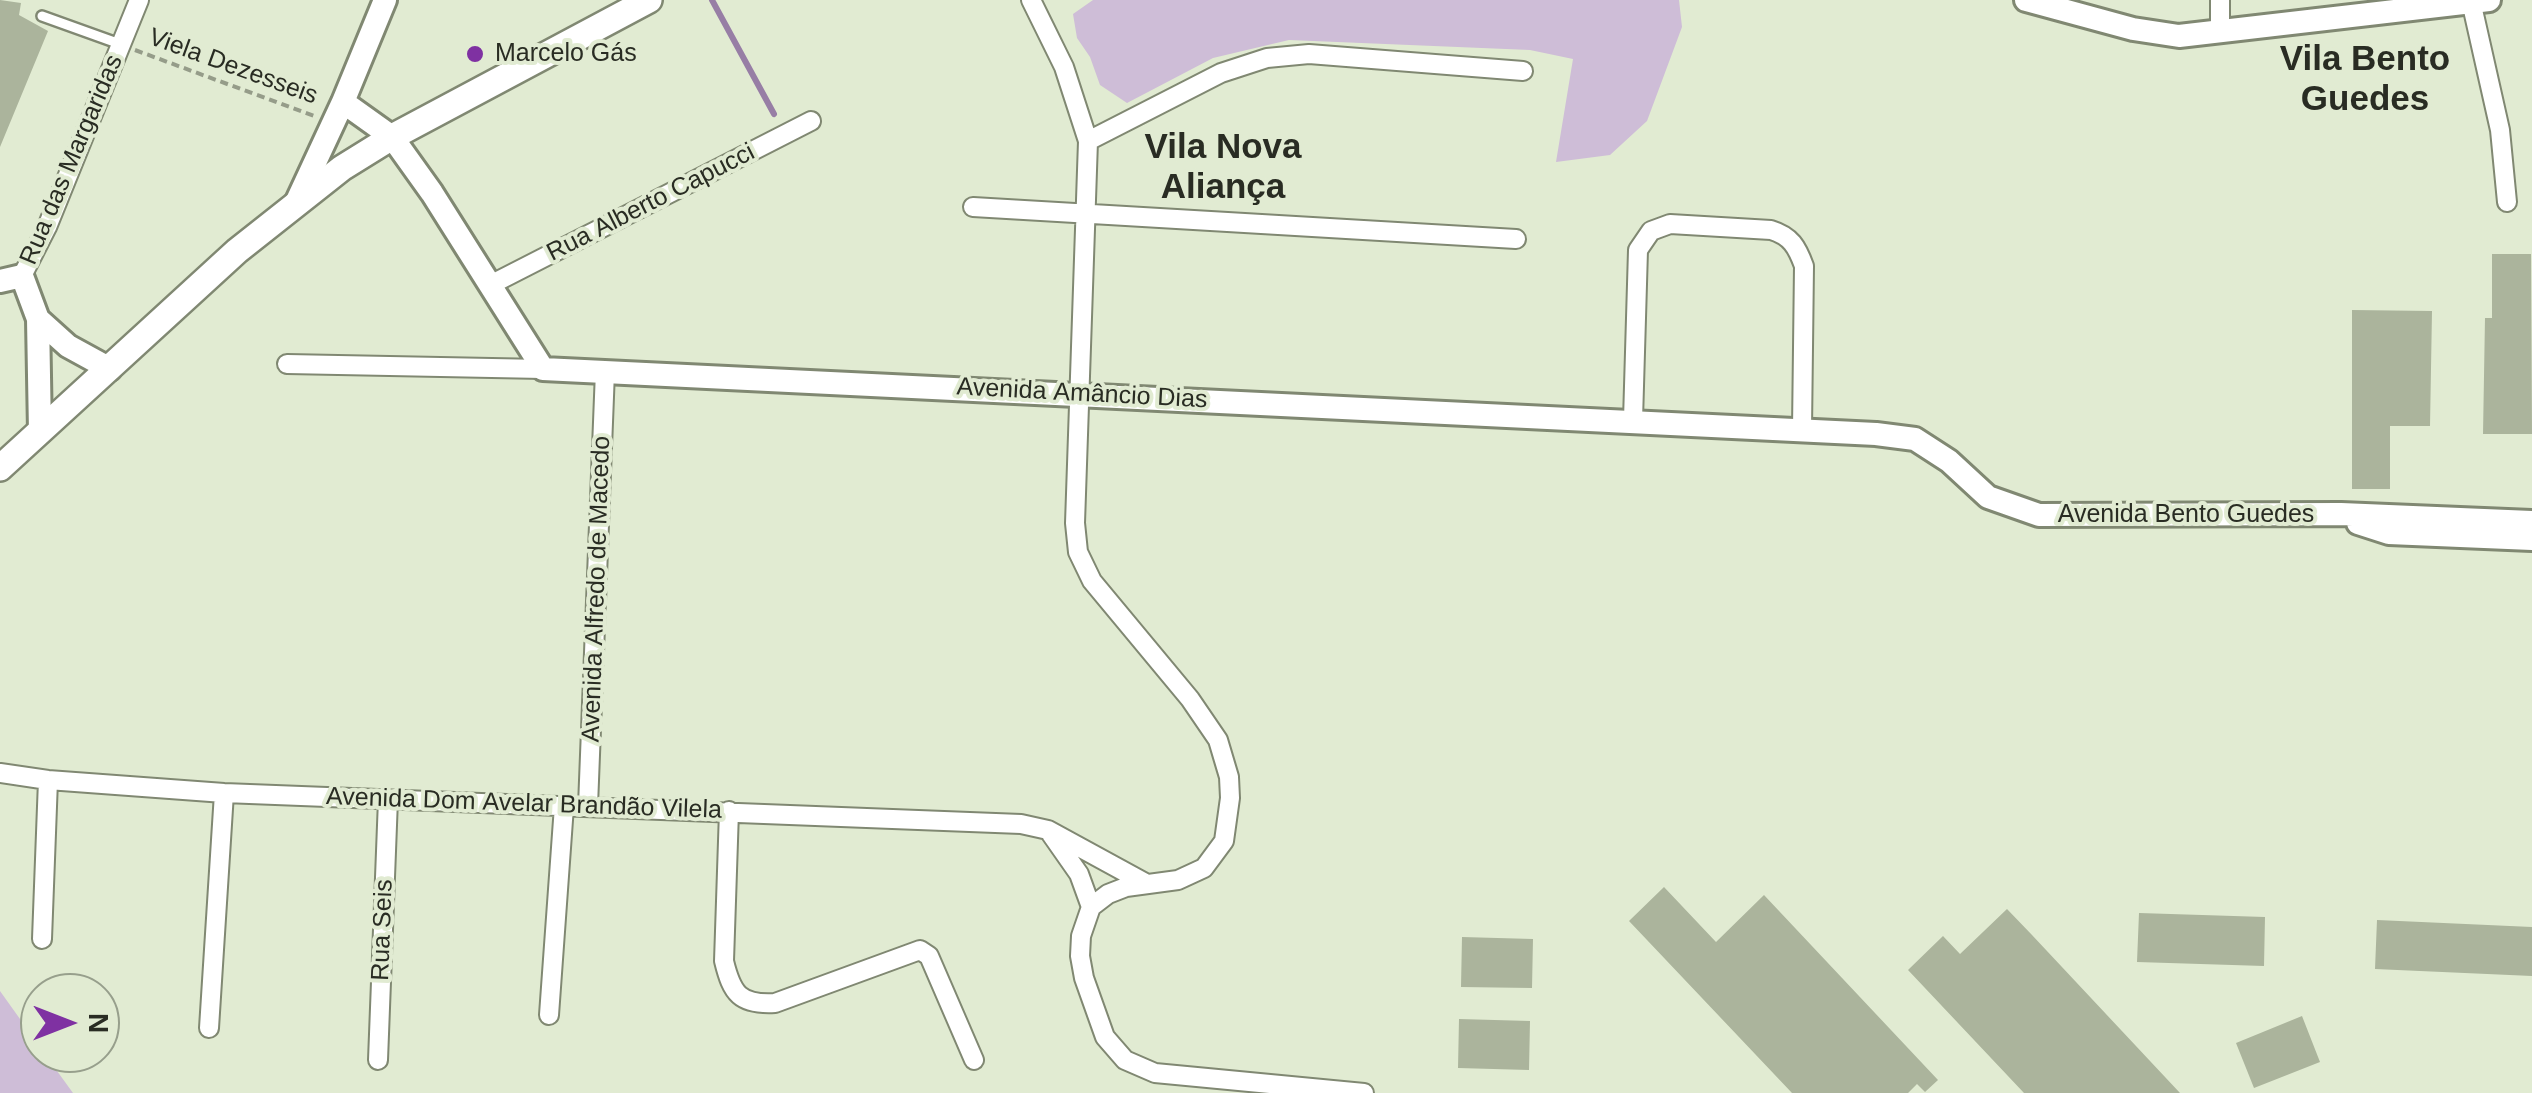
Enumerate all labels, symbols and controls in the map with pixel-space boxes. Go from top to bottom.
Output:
street label: Viela Dezesseis [145,23,321,111]
place label: Marcelo Gás [495,39,637,69]
district label: Vila Bento Guedes [2280,39,2450,121]
marker: Marcelo Gás [464,43,486,65]
street label: Rua das Margaridas [14,51,130,269]
district label: Vila Nova Aliança [1145,127,1301,209]
street label: Rua Alberto Capucci [542,138,760,268]
street label: Avenida Amâncio Dias [956,372,1208,416]
street label: Avenida Alfredo de Macedo [577,435,617,743]
street label: Avenida Bento Guedes [2058,500,2314,530]
street label: Avenida Dom Avelar Brandão Vilela [326,782,722,826]
street label: Rua Seis [366,879,400,981]
north arrow [20,973,120,1073]
text: N [83,1013,114,1033]

